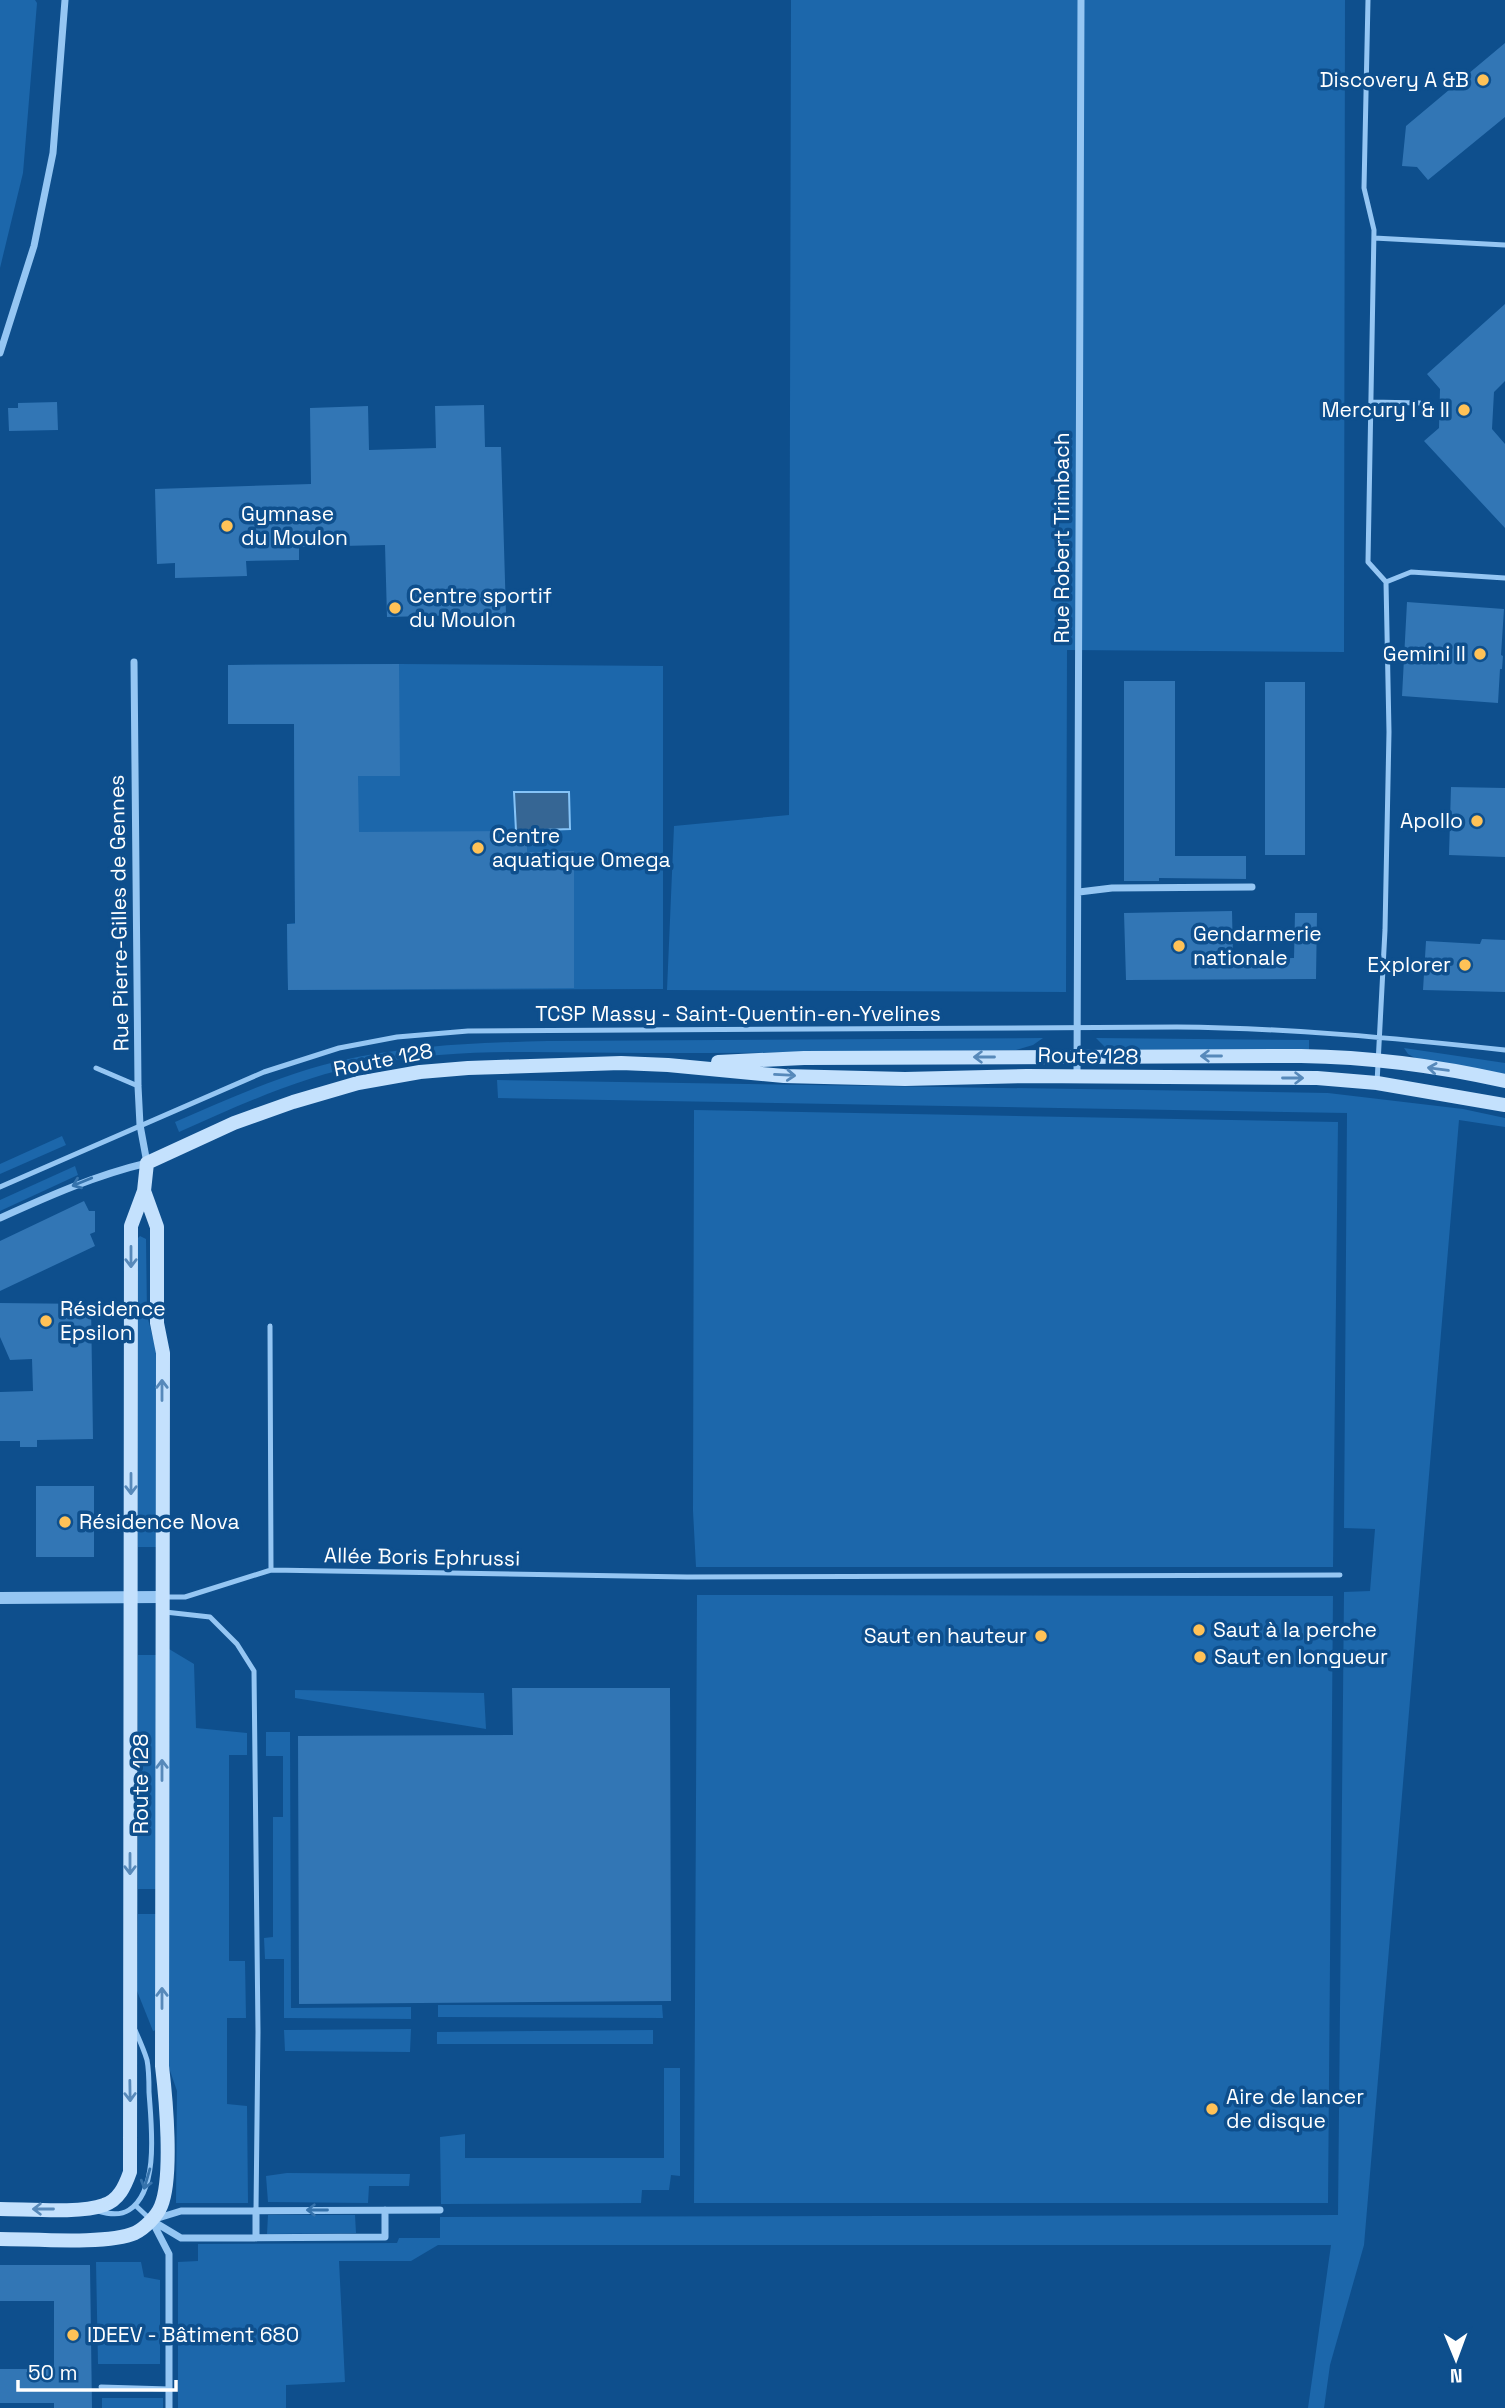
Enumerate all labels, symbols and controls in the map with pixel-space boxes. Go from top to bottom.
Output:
place label: Discovery A &B [1320,66,1469,93]
marker: Discovery A &B [1475,72,1491,88]
place label: Mercury I & II [1321,396,1450,423]
marker: Mercury I & II [1456,402,1472,418]
street label: Rue Robert Trimbach [1048,432,1075,644]
place label: Gymnase du Moulon [241,500,348,551]
marker: Gymnase du Moulon [219,518,235,534]
place label: Centre sportif du Moulon [409,582,552,633]
marker: Centre sportif du Moulon [387,600,403,616]
place label: Gemini II [1383,640,1466,667]
marker: Gemini II [1472,646,1488,662]
street label: Rue Pierre-Gilles de Gennes [103,774,134,1052]
place label: Apollo [1400,807,1463,834]
marker: Apollo [1469,813,1485,829]
place label: Centre aquatique Omega [492,822,671,873]
marker: Centre aquatique Omega [470,840,486,856]
place label: Gendarmerie nationale [1193,920,1322,971]
marker: Gendarmerie nationale [1171,938,1187,954]
place label: Explorer [1367,951,1451,978]
marker: Explorer [1457,957,1473,973]
street label: TCSP Massy - Saint-Quentin-en-Yvelines [535,1000,941,1027]
street label: Route 128 [331,1037,435,1082]
street label: Route 128 [1037,1041,1139,1070]
one-way arrow [1200,1049,1223,1063]
one-way arrow [972,1051,995,1064]
one-way arrow [1427,1062,1450,1075]
one-way arrow [773,1069,796,1082]
one-way arrow [1281,1071,1304,1084]
one-way arrow [72,1177,93,1190]
one-way arrow [124,1245,138,1268]
place label: Résidence Epsilon [60,1295,166,1346]
marker: Résidence Epsilon [38,1313,54,1329]
one-way arrow [155,1378,169,1401]
one-way arrow [124,1472,138,1495]
place label: Résidence Nova [79,1508,240,1535]
marker: Résidence Nova [57,1514,73,1530]
street label: Allée Boris Ephrussi [324,1541,520,1572]
place label: Saut à la perche [1213,1616,1377,1643]
place label: Saut en hauteur [864,1622,1027,1649]
marker: Saut à la perche [1191,1622,1207,1638]
marker: Saut en hauteur [1033,1628,1049,1644]
place label: Saut en longueur [1214,1643,1388,1670]
marker: Saut en longueur [1192,1649,1208,1665]
street label: Route 128 [127,1734,154,1834]
one-way arrow [155,1759,169,1782]
one-way arrow [123,1852,137,1875]
one-way arrow [155,1987,169,2010]
one-way arrow [123,2079,137,2102]
place label: Aire de lancer de disque [1226,2083,1364,2134]
marker: Aire de lancer de disque [1204,2101,1220,2117]
one-way arrow [140,2168,153,2190]
one-way arrow [31,2202,54,2216]
one-way arrow [306,2203,329,2217]
place label: IDEEV - Bâtiment 680 [87,2321,299,2348]
north arrow [1421,2324,1491,2394]
marker: IDEEV - Bâtiment 680 [65,2327,81,2343]
scale bar [18,2348,175,2392]
text: 50 m [28,2359,78,2386]
text: N [1450,2363,1463,2388]

